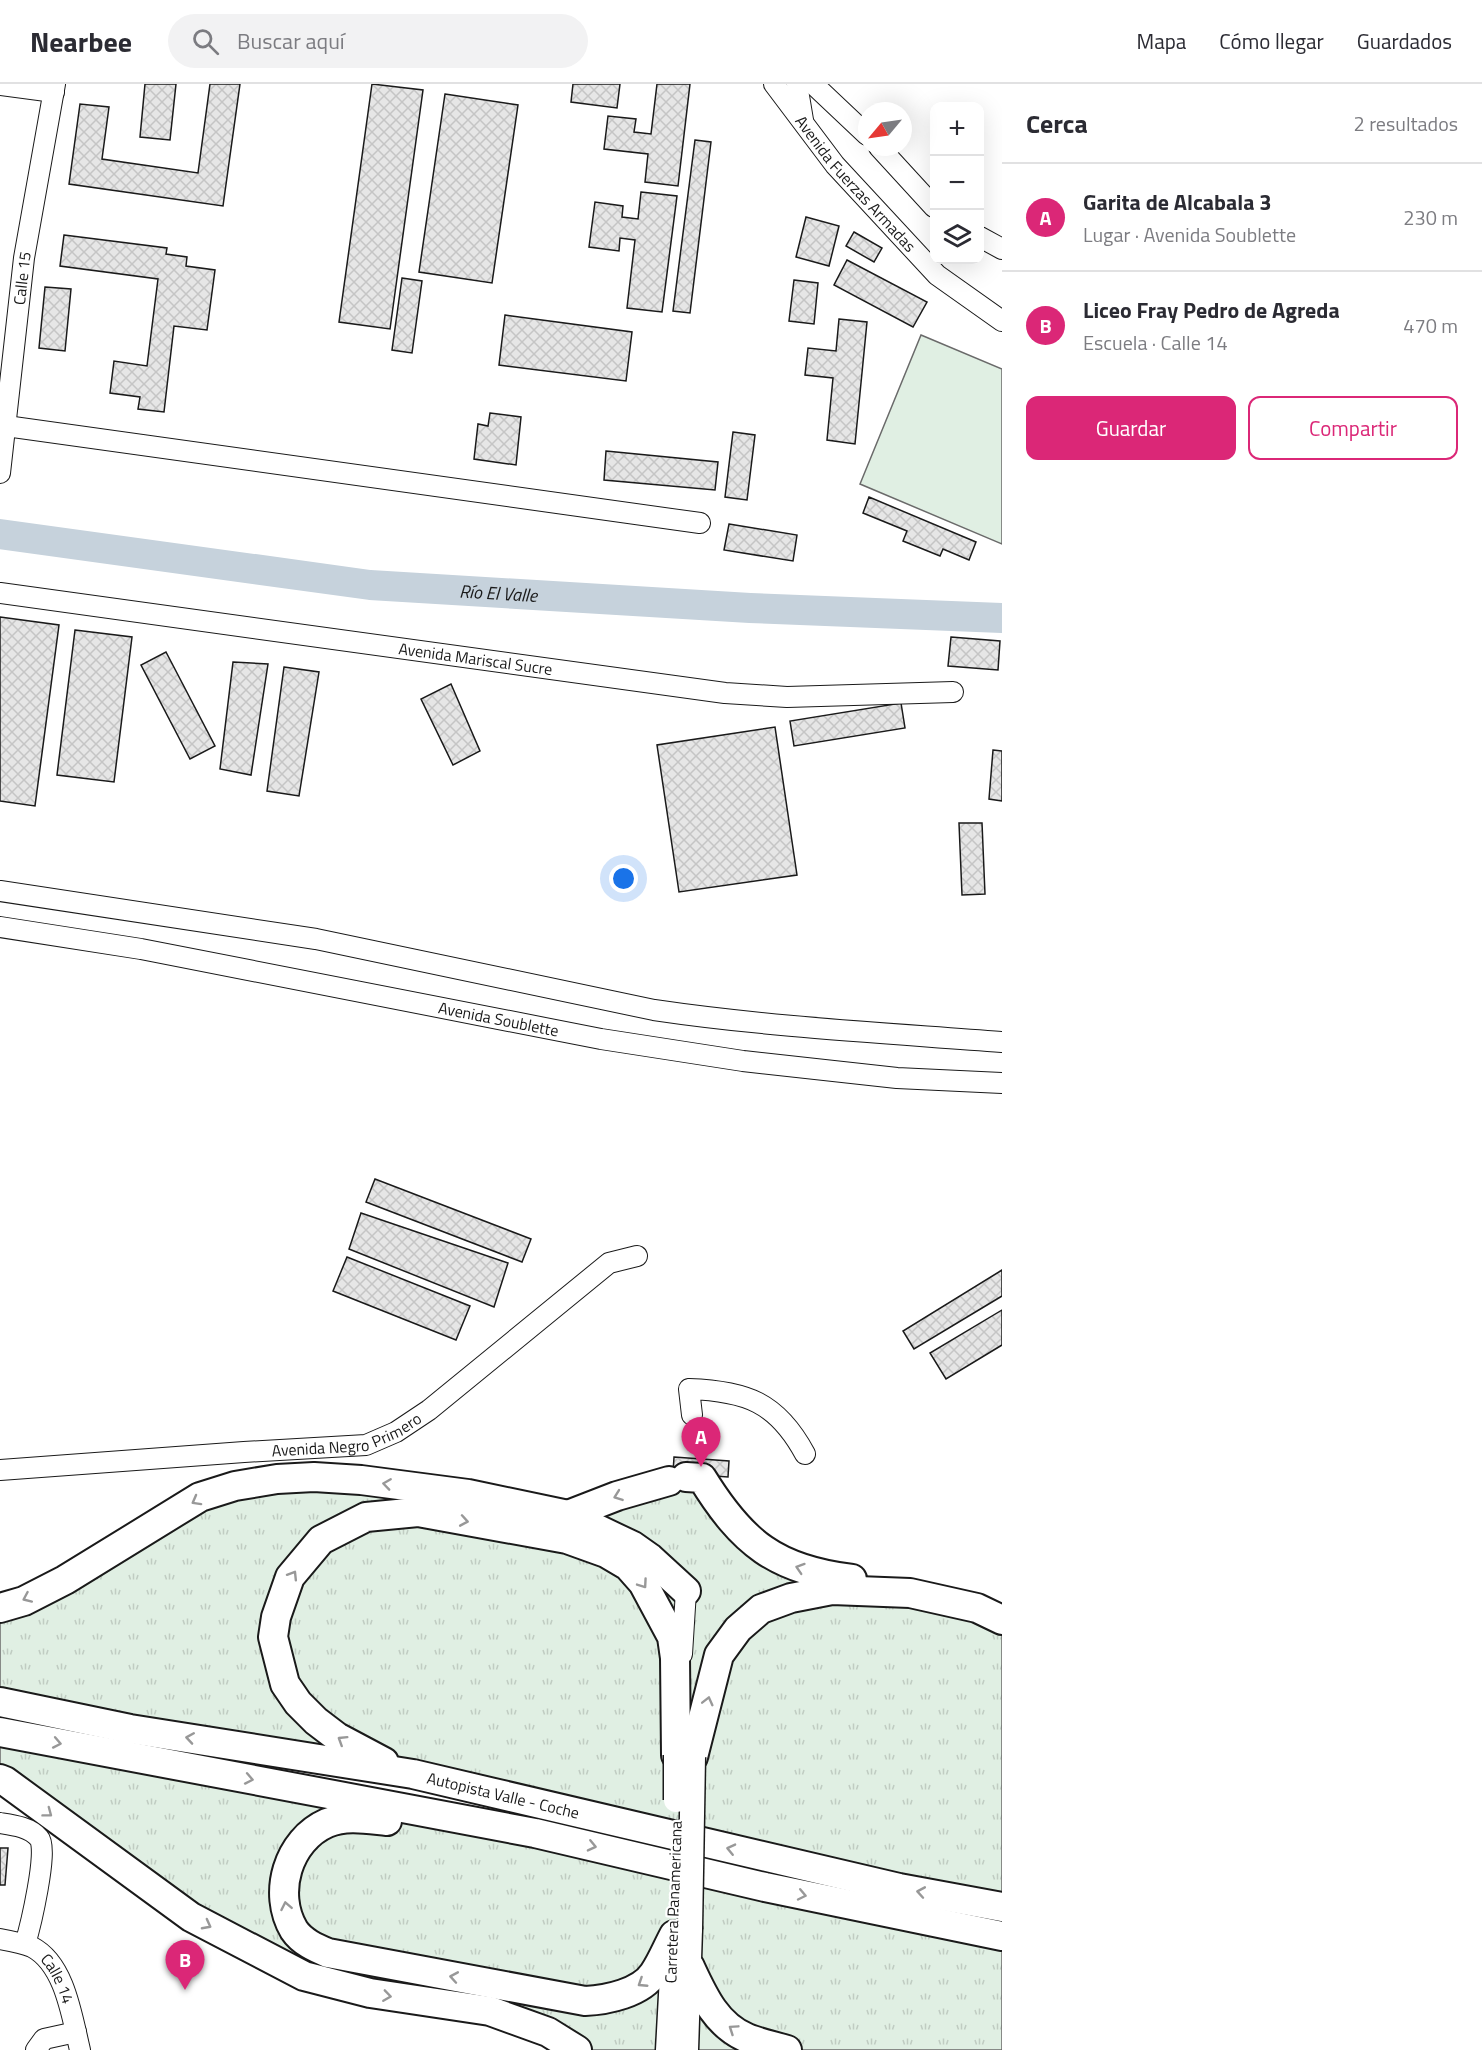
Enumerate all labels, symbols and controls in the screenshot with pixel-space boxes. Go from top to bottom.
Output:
search box [168,14,588,68]
text: Nearbee [30,20,132,63]
text: Buscar aquí [237,24,345,58]
icon: search [189,25,222,58]
text: Mapa [1137,25,1186,57]
text: Cómo llegar [1219,25,1324,57]
text: Guardados [1357,25,1452,57]
north arrow [858,102,912,156]
map controls [930,102,984,264]
button: + [930,102,984,156]
text: Cerca [1026,104,1088,143]
text: 2 resultados [1354,108,1458,139]
street label: Avenida Fuerzas Armadas [790,110,922,257]
button: − [930,156,984,210]
text: Garita de Alcabala 3 [1083,185,1272,219]
text: A [1039,202,1052,233]
text: 230 m [1403,202,1458,233]
button: layers [930,210,984,264]
text: Lugar · Avenida Soublette [1083,219,1296,250]
street label: Calle 15 [7,249,37,306]
text: Liceo Fray Pedro de Agreda [1083,293,1340,327]
text: B [1039,310,1052,341]
text: 470 m [1403,310,1458,341]
text: Escuela · Calle 14 [1083,327,1228,358]
button: Guardar [1026,396,1236,460]
button: Compartir [1248,396,1458,460]
water label: Río El Valle [458,577,540,609]
street label: Avenida Mariscal Sucre [397,636,554,681]
your location [609,864,638,893]
street label: Avenida Soublette [436,995,561,1042]
street label: Avenida Negro Primero [271,1406,426,1462]
pin: A [682,1418,720,1467]
one-way arrow [382,1478,391,1490]
one-way arrow [613,1488,624,1501]
one-way arrow [192,1494,202,1505]
one-way arrow [459,1514,469,1526]
one-way arrow [795,1563,806,1575]
one-way arrow [285,1571,297,1581]
one-way arrow [636,1577,647,1588]
one-way arrow [22,1591,33,1603]
one-way arrow [700,1696,713,1706]
one-way arrow [185,1733,194,1745]
one-way arrow [338,1735,348,1747]
one-way arrow [52,1736,62,1749]
street label: Autopista Valle - Coche [425,1766,582,1825]
one-way arrow [244,1772,254,1785]
one-way arrow [41,1805,52,1816]
street label: Carretera Panamericana [658,1820,688,1984]
one-way arrow [586,1839,596,1852]
one-way arrow [726,1843,736,1856]
one-way arrow [917,1886,927,1899]
one-way arrow [797,1887,807,1900]
one-way arrow [280,1901,293,1911]
one-way arrow [201,1918,211,1929]
pin: B [166,1940,204,1990]
street label: Calle 14 [35,1948,80,2007]
one-way arrow [449,1971,458,1983]
one-way arrow [638,1975,648,1987]
one-way arrow [382,1989,391,2001]
one-way arrow [729,2025,740,2036]

